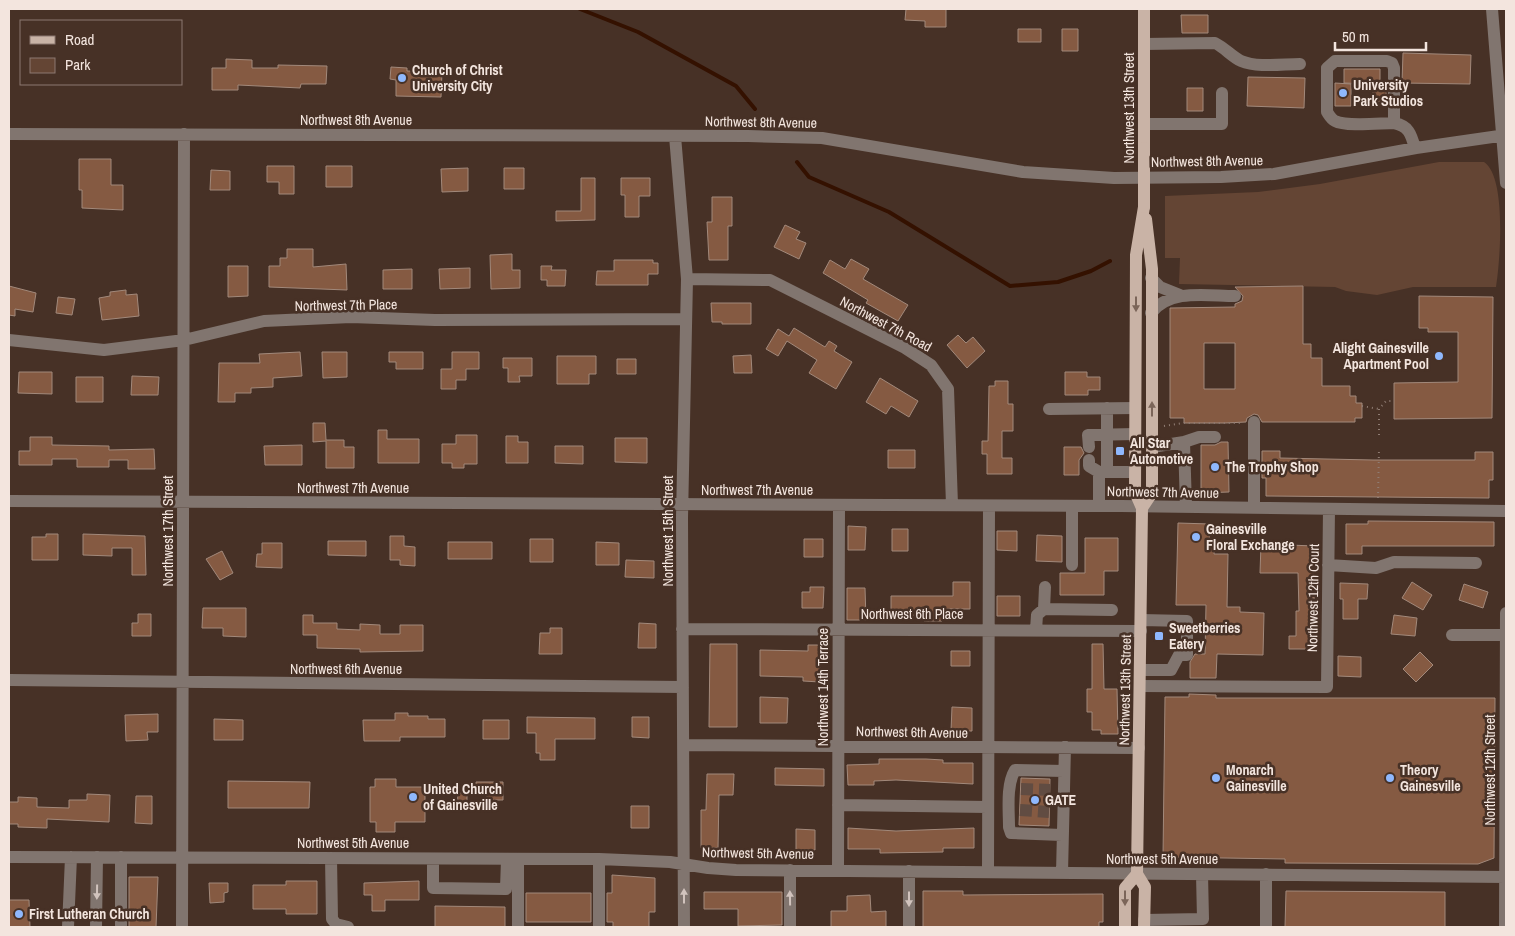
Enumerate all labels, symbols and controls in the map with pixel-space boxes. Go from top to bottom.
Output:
legend [20,20,182,85]
scale bar [1335,20,1426,52]
text: 50 m [1342,26,1369,47]
text: Road [65,29,94,50]
street label: Northwest 13th Street [1120,52,1138,164]
text: Park [65,54,91,75]
place label: Church of Christ University City [412,61,503,95]
marker: Church of Christ University City [396,72,408,84]
place label: University Park Studios [1353,76,1423,110]
marker: University Park Studios [1337,87,1349,99]
street label: Northwest 8th Avenue [300,111,412,129]
street label: Northwest 8th Avenue [705,112,817,132]
street label: Northwest 8th Avenue [1151,151,1263,171]
street label: Northwest 7th Road [837,292,935,356]
street label: Northwest 7th Place [294,295,398,315]
one-way arrow [1131,296,1139,312]
place label: Alight Gainesville Apartment Pool [1333,339,1429,373]
marker: Alight Gainesville Apartment Pool [1433,350,1445,362]
one-way arrow [1148,401,1156,417]
place label: All Star Automotive [1130,434,1193,468]
marker: All Star Automotive [1114,445,1126,457]
place label: The Trophy Shop [1225,458,1319,476]
marker: The Trophy Shop [1209,461,1221,473]
street label: Northwest 17th Street [159,475,177,587]
street label: Northwest 15th Street [659,475,677,587]
street label: Northwest 7th Avenue [297,479,409,497]
street label: Northwest 7th Avenue [701,481,813,499]
street label: Northwest 7th Avenue [1107,482,1219,502]
place label: Gainesville Floral Exchange [1206,520,1295,554]
marker: Gainesville Floral Exchange [1190,531,1202,543]
street label: Northwest 12th Court [1303,544,1323,652]
street label: Northwest 6th Place [861,605,963,623]
place label: Sweetberries Eatery [1169,619,1240,653]
street label: Northwest 14th Terrace [814,628,832,746]
marker: Sweetberries Eatery [1153,630,1165,642]
street label: Northwest 13th Street [1115,634,1135,746]
street label: Northwest 6th Avenue [290,660,402,678]
street label: Northwest 12th Street [1481,714,1499,826]
street label: Northwest 6th Avenue [856,722,968,742]
place label: Monarch Gainesville [1226,761,1287,795]
place label: Theory Gainesville [1400,761,1461,795]
marker: Monarch Gainesville [1210,772,1222,784]
marker: Theory Gainesville [1384,772,1396,784]
place label: United Church of Gainesville [423,780,502,814]
marker: United Church of Gainesville [407,791,419,803]
place label: GATE [1045,791,1076,809]
marker: GATE [1029,794,1041,806]
street label: Northwest 5th Avenue [297,834,409,852]
street label: Northwest 5th Avenue [702,843,814,863]
street label: Northwest 5th Avenue [1106,850,1218,868]
one-way arrow [92,885,100,901]
one-way arrow [680,888,688,904]
one-way arrow [786,890,794,906]
one-way arrow [905,891,913,907]
one-way arrow [1121,891,1129,907]
place label: First Lutheran Church [29,905,150,923]
marker: First Lutheran Church [13,908,25,920]

